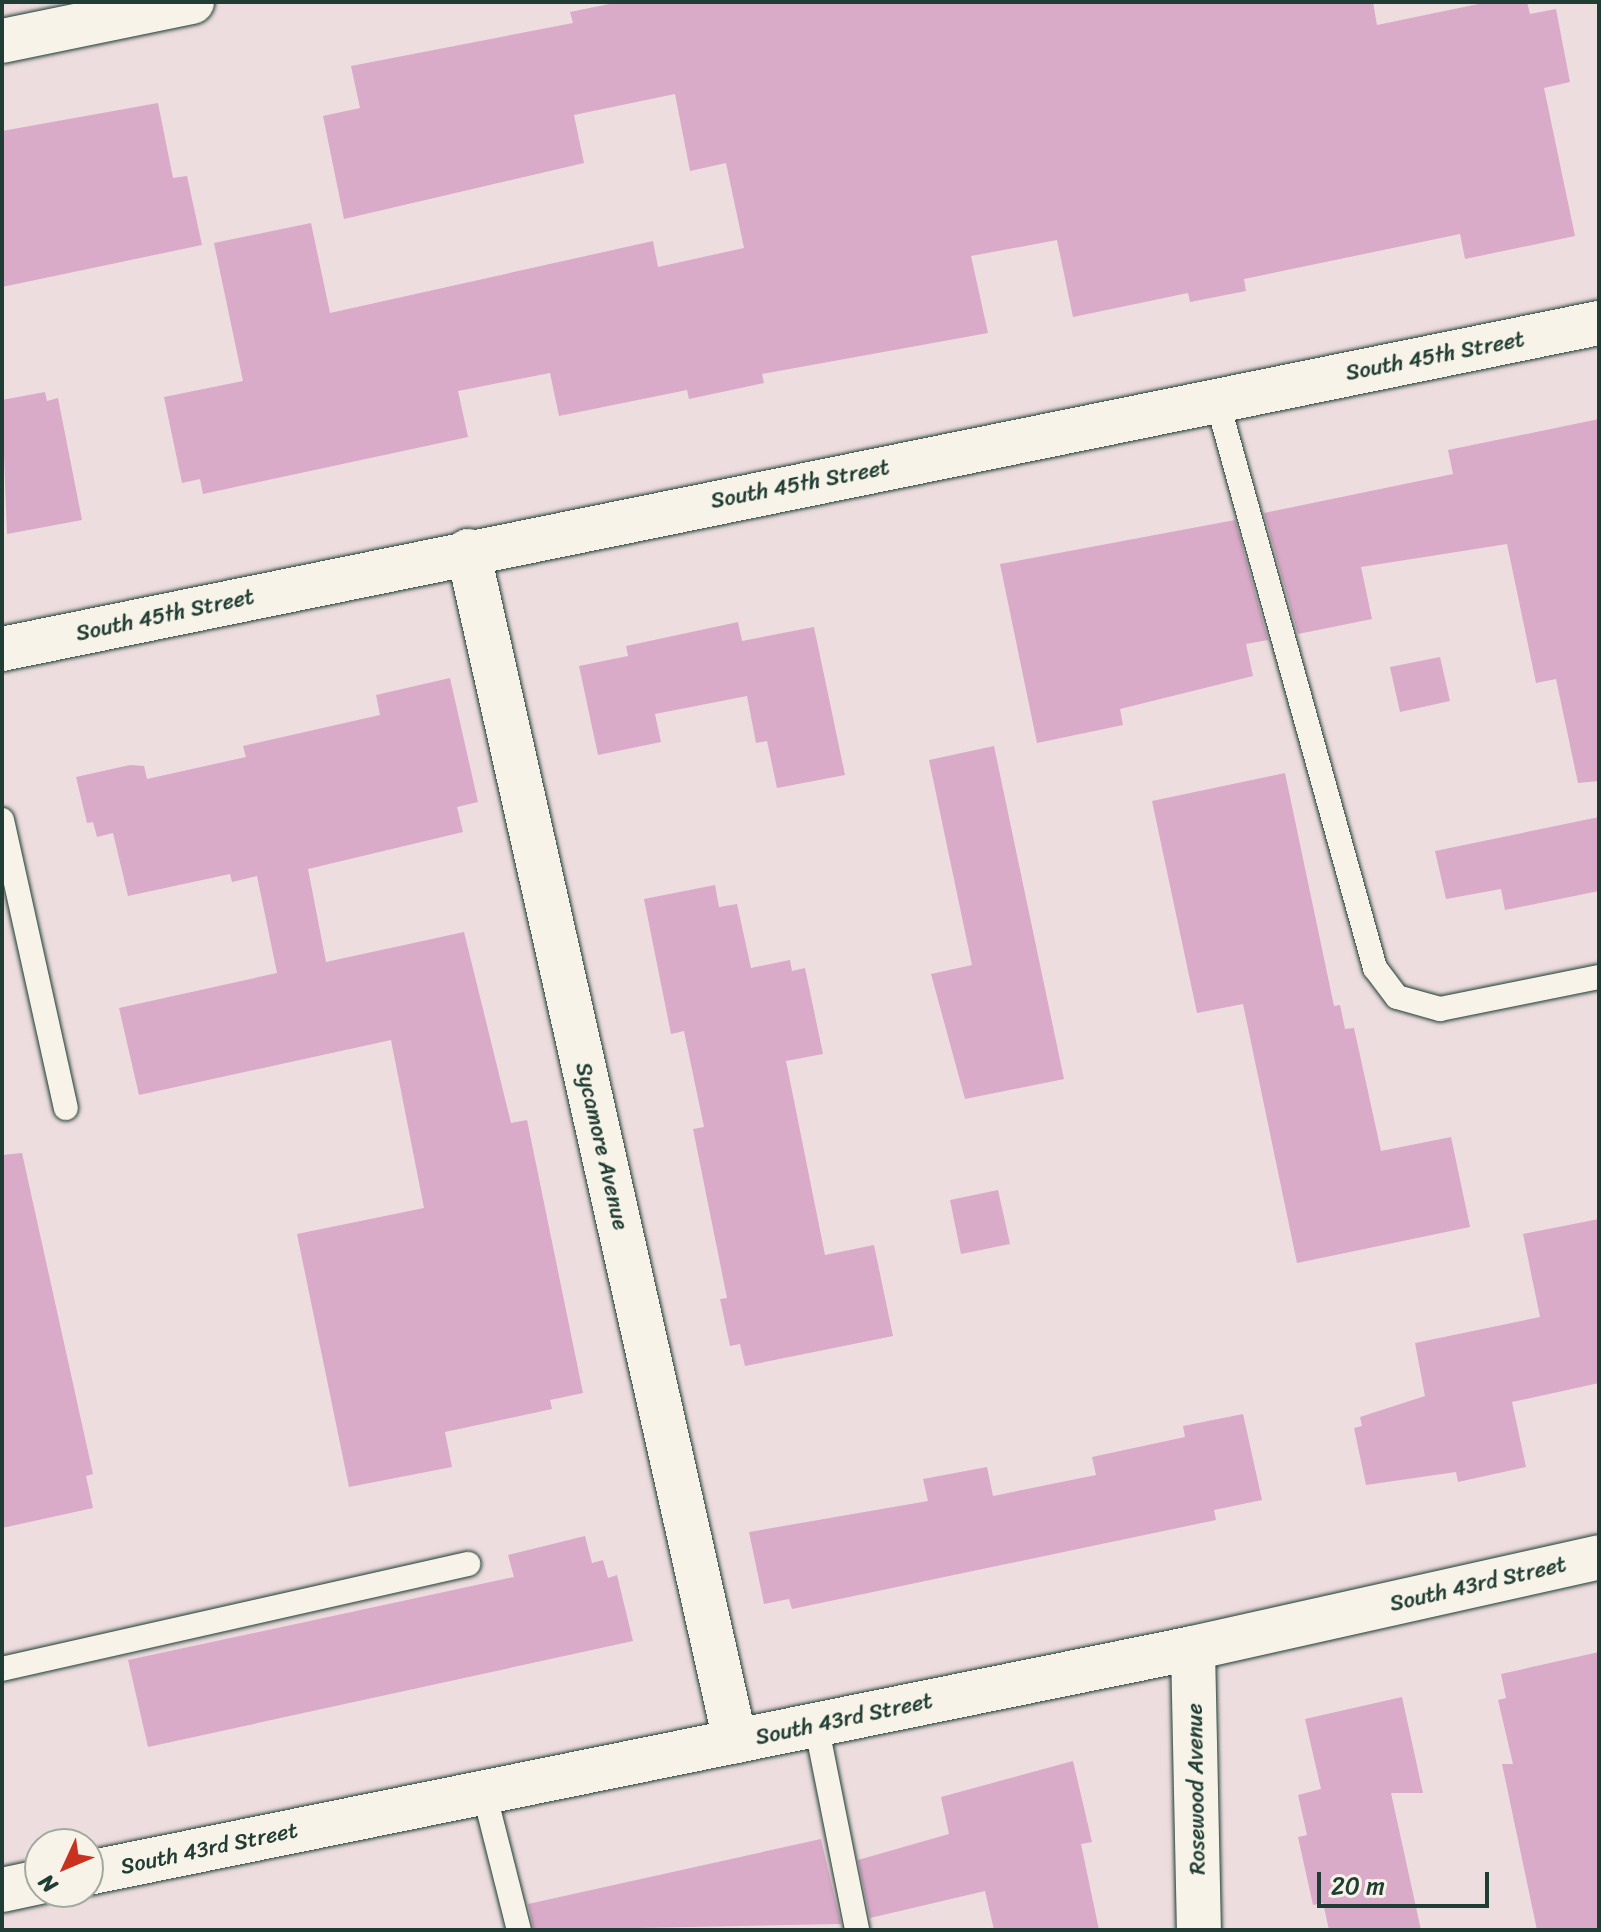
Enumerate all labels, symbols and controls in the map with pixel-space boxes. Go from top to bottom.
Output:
street label: South 45th Street [1343,326,1527,386]
street label: South 45th Street [708,454,892,514]
street label: South 45th Street [73,583,257,647]
street label: Sycamore Avenue [570,1060,634,1232]
street label: South 43rd Street [1387,1551,1569,1617]
street label: South 43rd Street [753,1687,935,1751]
street label: Rosewood Avenue [1181,1703,1211,1875]
street label: South 43rd Street [118,1816,300,1880]
north arrow [24,1828,104,1908]
scale bar [1321,1856,1493,1906]
text: N [28,1865,67,1903]
text: 20 m [1331,1865,1385,1907]

